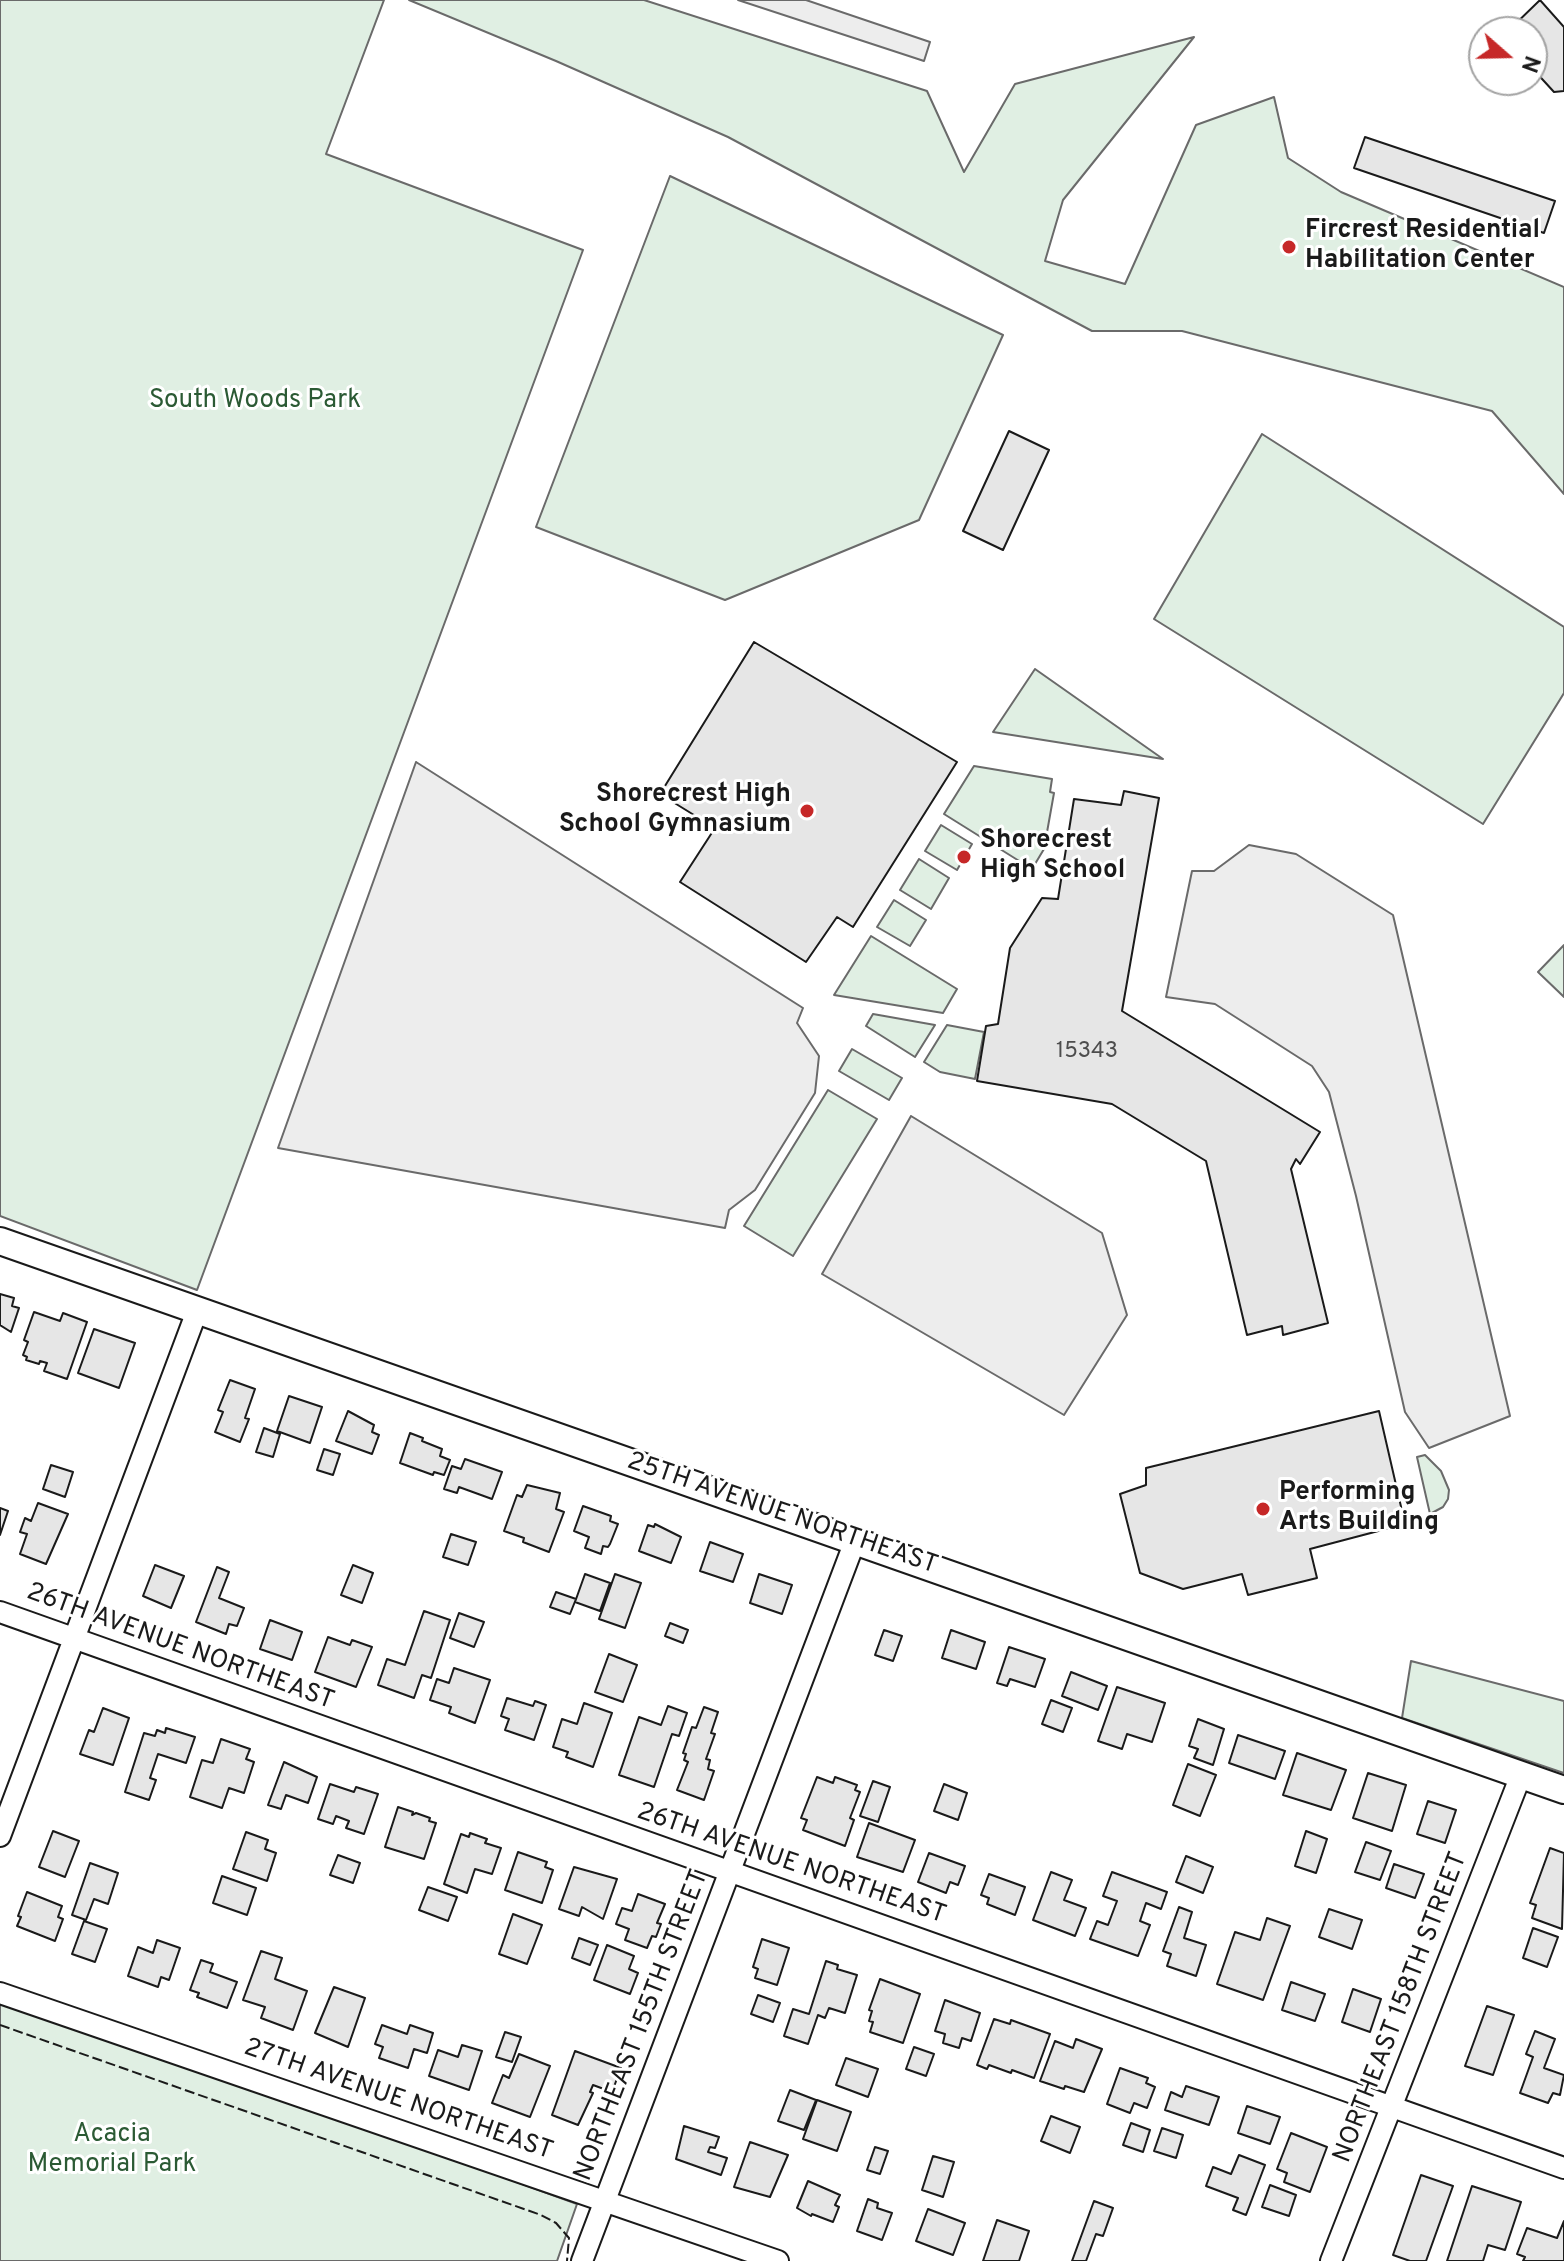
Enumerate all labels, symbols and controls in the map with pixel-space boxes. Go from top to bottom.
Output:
north arrow [1468,16,1548,96]
text: N [1514,52,1545,76]
place label: Fircrest Residential Habilitation Center [1305,216,1540,278]
marker: Fircrest Residential Habilitation Center [1280,238,1298,256]
park label: South Woods Park [149,386,361,418]
place label: Shorecrest High School Gymnasium [559,780,791,842]
marker: Shorecrest High School Gymnasium [798,802,816,820]
place label: Shorecrest High School [980,826,1125,888]
marker: Shorecrest High School [955,848,973,866]
house number: 15343 [1056,1040,1118,1066]
street label: 25TH AVENUE NORTHEAST [623,1447,941,1583]
place label: Performing Arts Building [1279,1478,1439,1540]
marker: Performing Arts Building [1254,1500,1272,1518]
street label: 26TH AVENUE NORTHEAST [22,1578,338,1718]
street label: 26TH AVENUE NORTHEAST [632,1797,950,1933]
street label: NORTHEAST 158TH STREET [1328,1848,1476,2168]
street label: NORTHEAST 155TH STREET [569,1866,717,2186]
street label: 27TH AVENUE NORTHEAST [239,2033,557,2169]
park label: Acacia Memorial Park [28,2120,196,2182]

